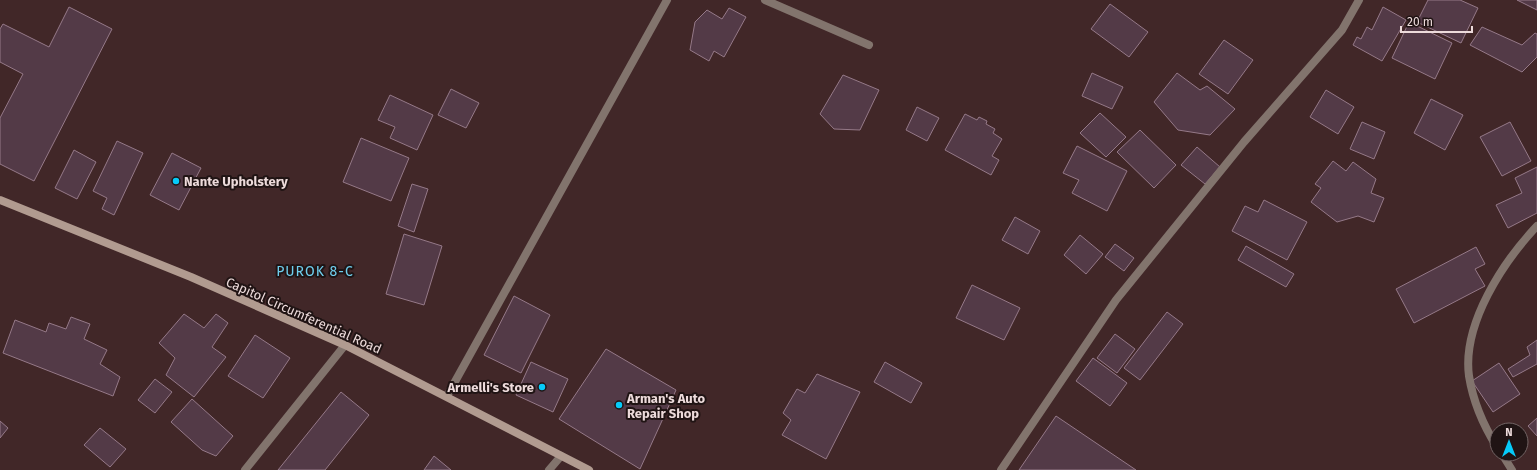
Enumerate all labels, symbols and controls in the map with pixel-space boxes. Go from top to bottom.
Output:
scale bar [1401,8,1472,34]
text: 20 m [1407,15,1433,29]
place label: Nante Upholstery [184,174,288,189]
marker: Nante Upholstery [171,176,181,186]
district label: PUROK 8-C [276,263,354,280]
street label: Capitol Circumferential Road [224,274,384,357]
place label: Armelli's Store [446,380,534,395]
marker: Armelli's Store [537,382,547,392]
place label: Arman's Auto Repair Shop [626,391,706,421]
marker: Arman's Auto Repair Shop [614,400,624,410]
north arrow [1489,422,1529,462]
text: N [1505,426,1513,439]

